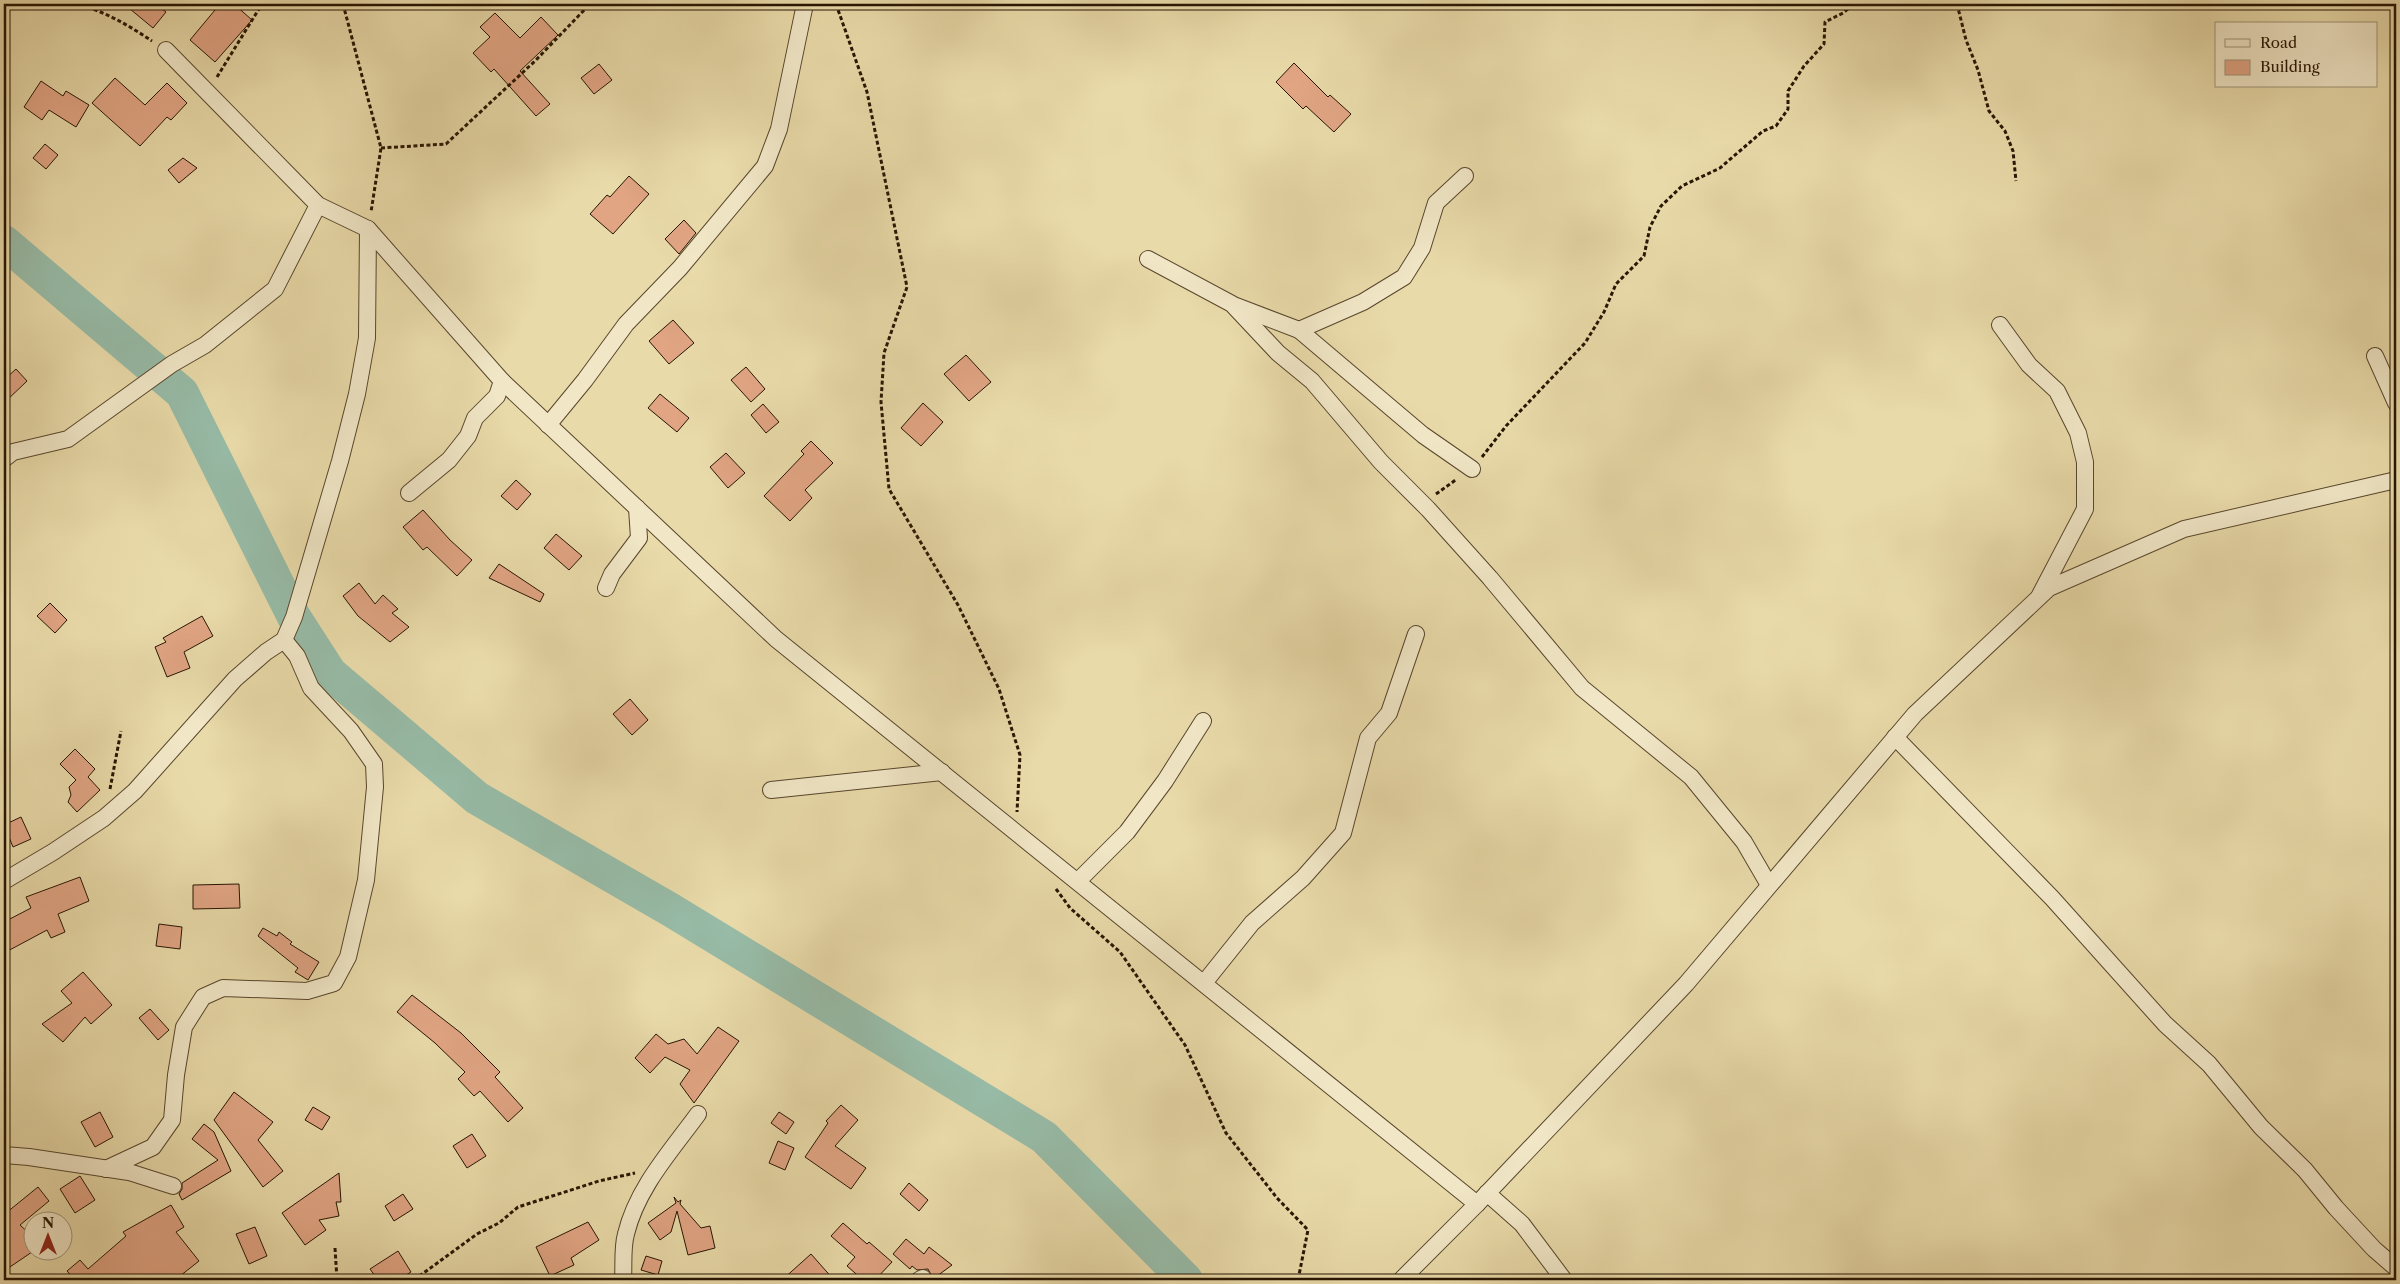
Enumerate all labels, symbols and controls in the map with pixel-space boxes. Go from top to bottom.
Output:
legend [2215,22,2378,88]
text: Road [2260,33,2297,52]
text: Building [2260,57,2320,76]
north arrow [22,1212,72,1262]
text: N [42,1214,54,1232]

